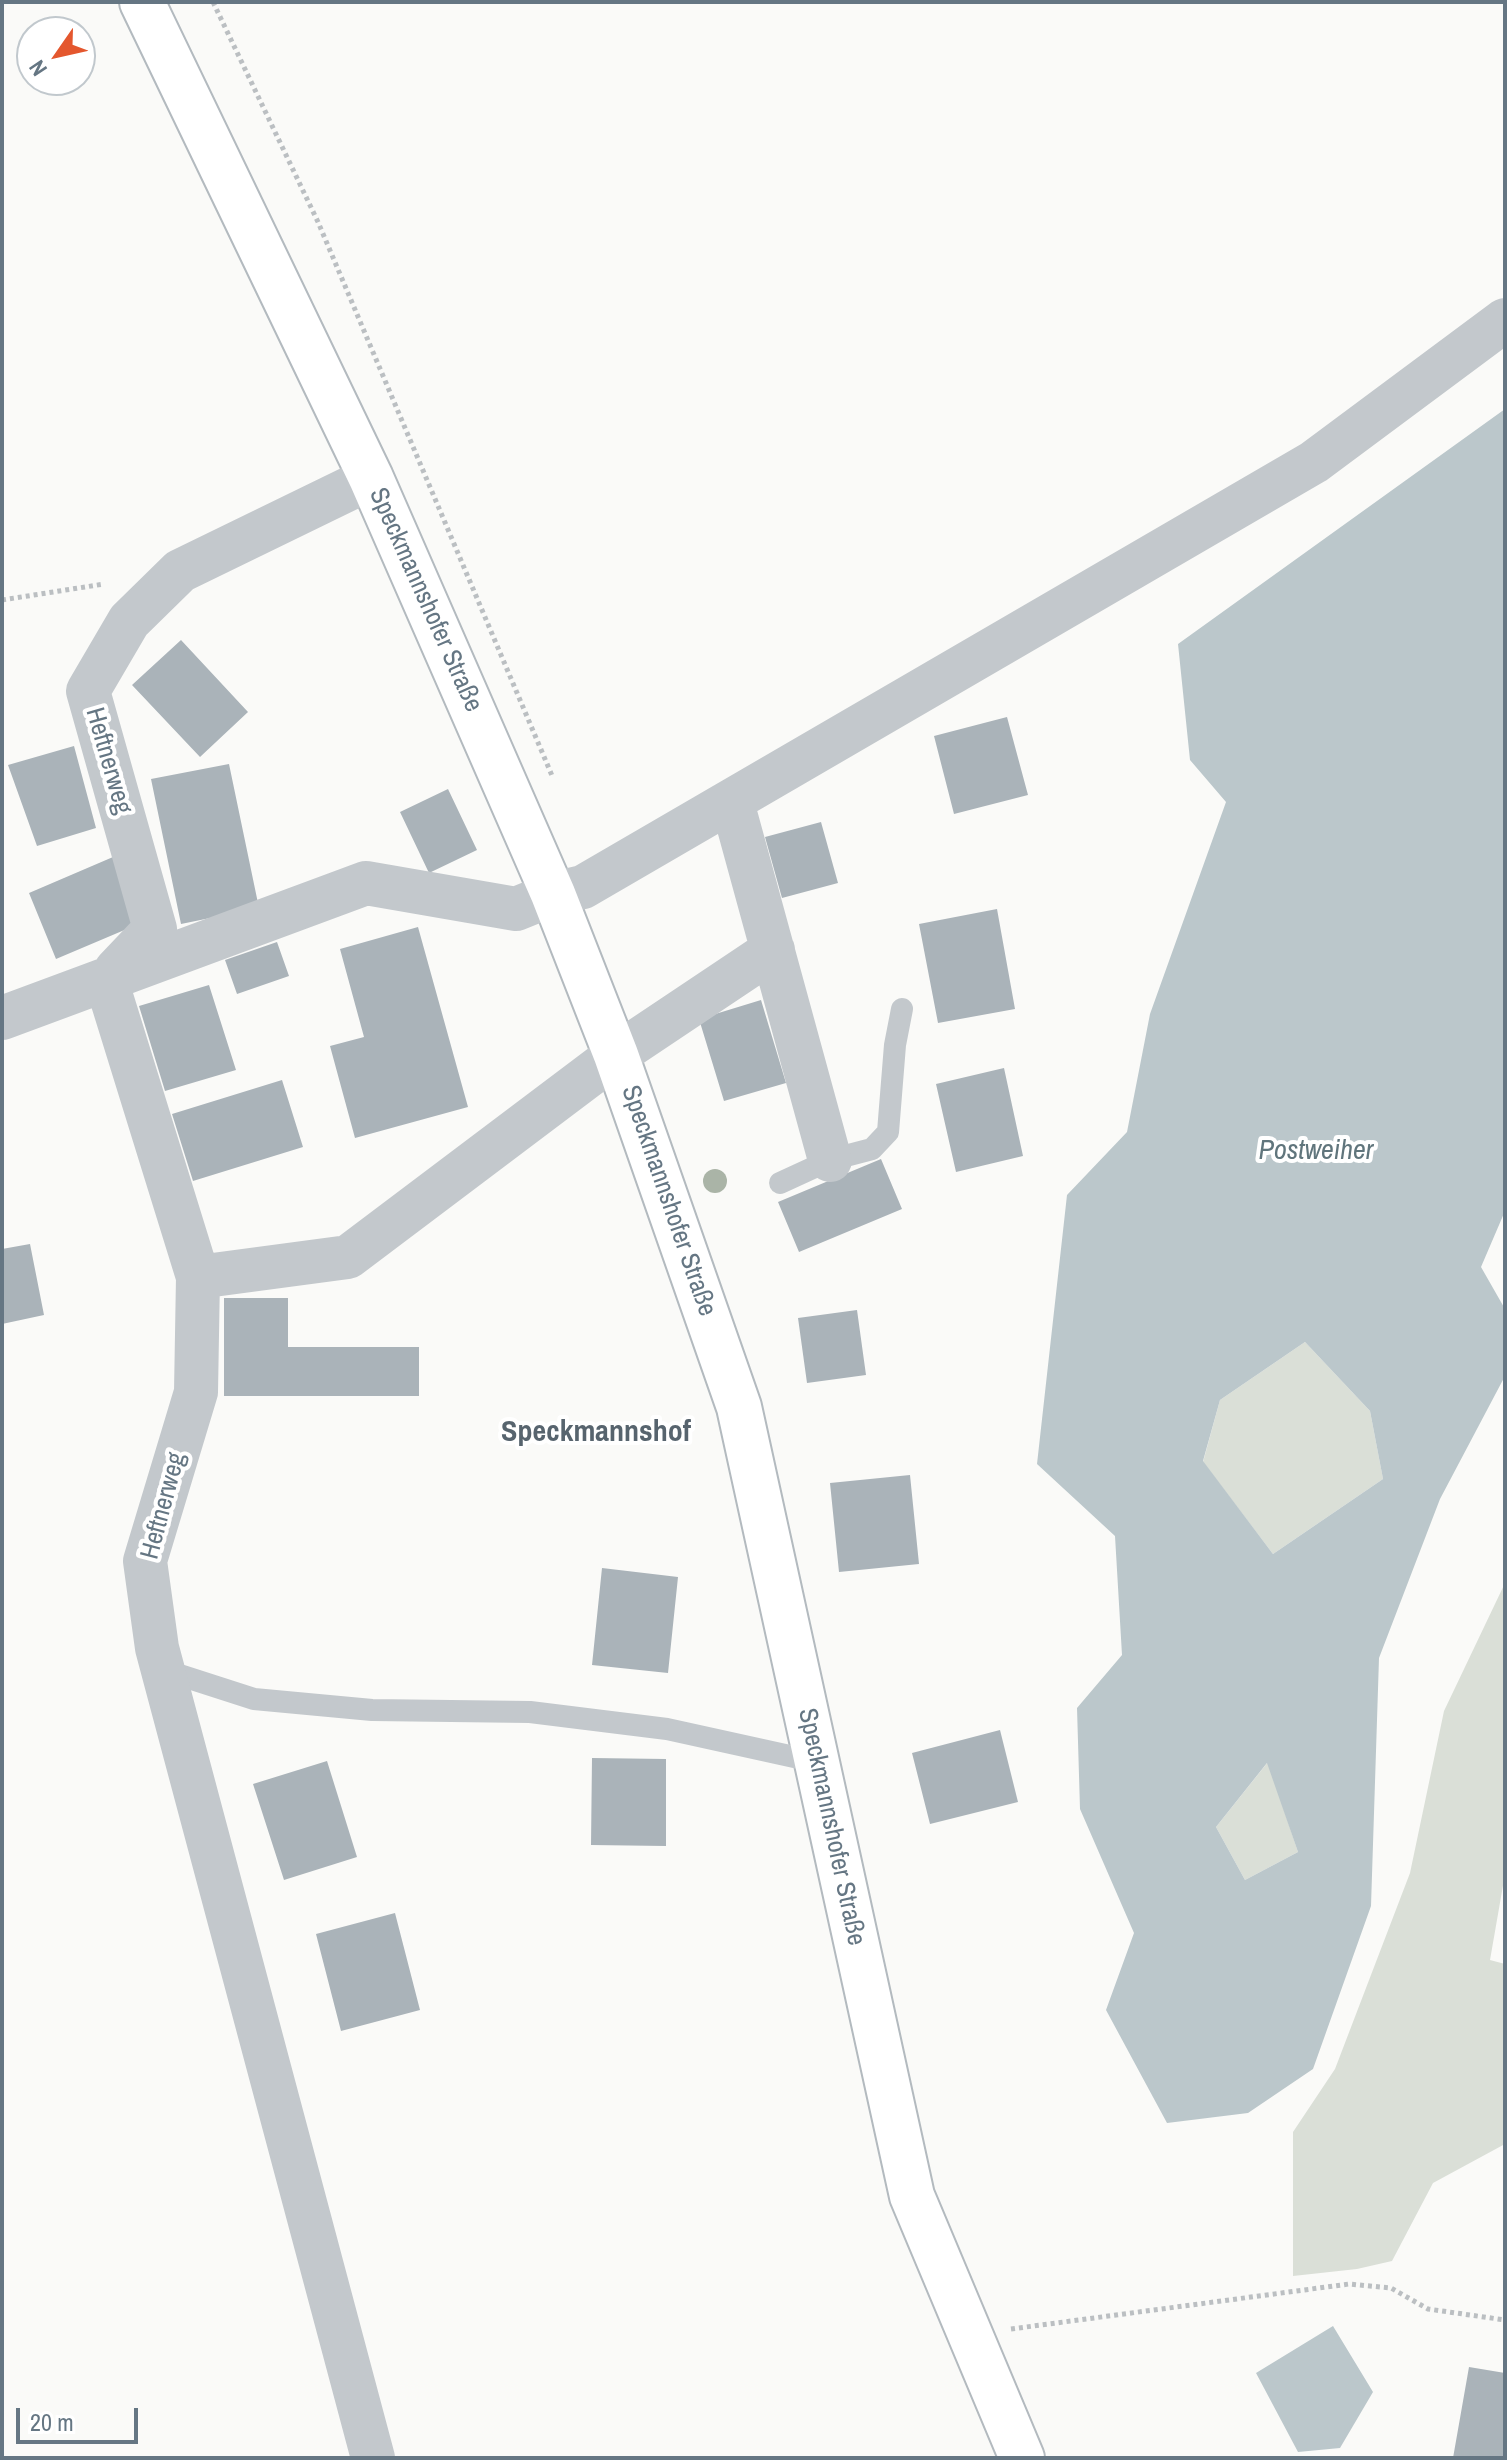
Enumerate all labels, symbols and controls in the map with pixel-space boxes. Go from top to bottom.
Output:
north arrow [16,16,96,96]
text: N [22,55,54,82]
street label: Speckmannshofer Straße [362,483,488,717]
street label: Heftnerweg [78,704,138,818]
street label: Speckmannshofer Straße [614,1082,722,1320]
water label: Postweiher [1259,1134,1373,1168]
district label: Speckmannshof [501,1415,691,1451]
street label: Heftnerweg [135,1449,193,1563]
street label: Speckmannshofer Straße [791,1706,871,1948]
scale bar [20,2392,142,2442]
text: 20 m [30,2406,74,2438]

